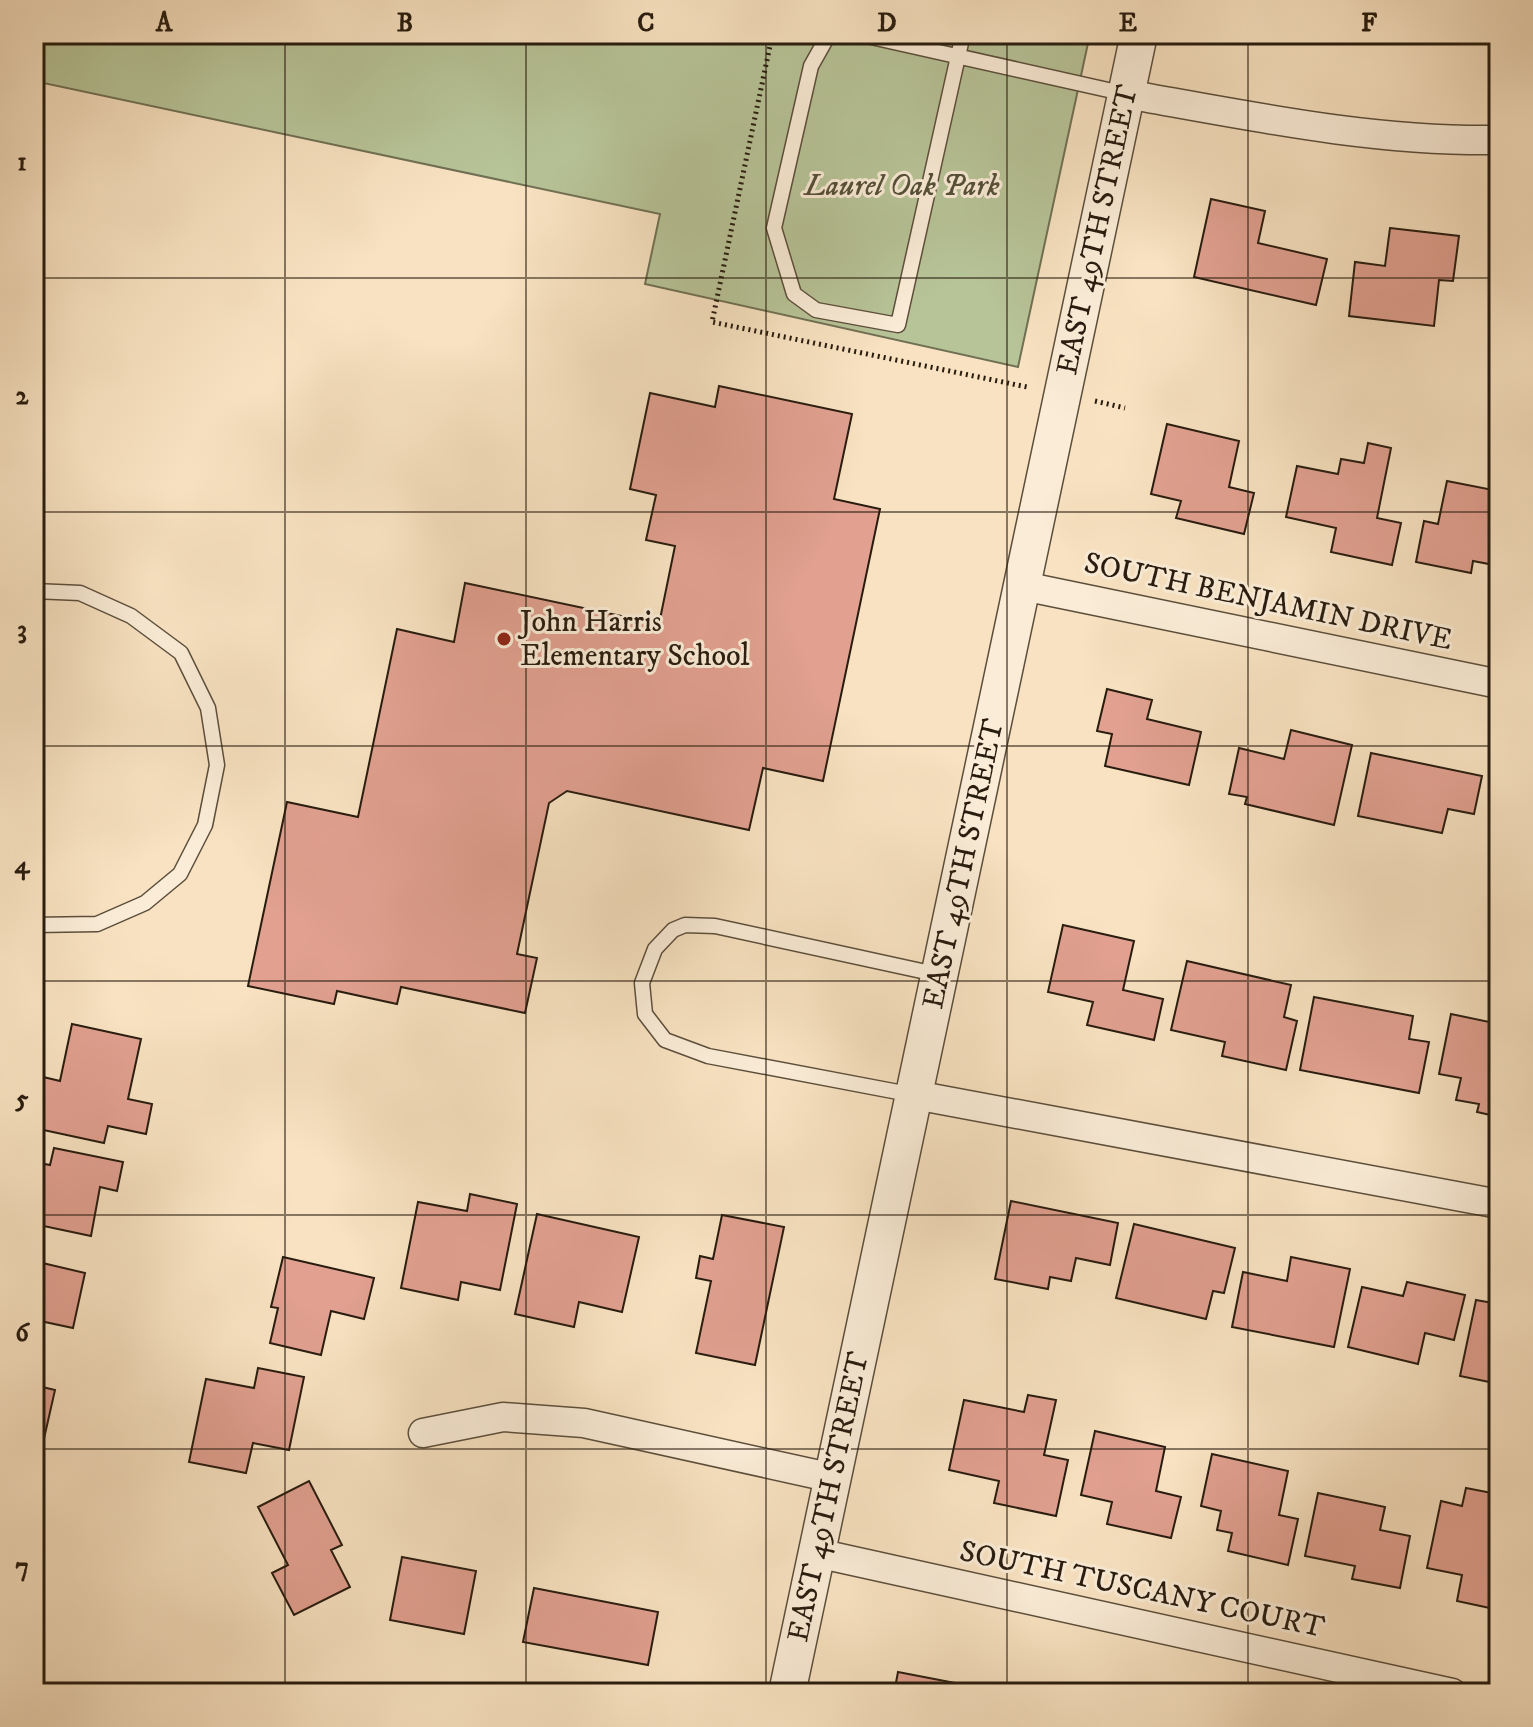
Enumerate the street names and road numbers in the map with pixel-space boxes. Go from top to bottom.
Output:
street label: EAST 49TH STREET [1049,81,1147,378]
street label: SOUTH BENJAMIN DRIVE [1081,545,1455,659]
street label: EAST 49TH STREET [915,715,1013,1012]
street label: EAST 49TH STREET [780,1348,878,1645]
street label: SOUTH TUSCANY COURT [956,1533,1328,1647]

